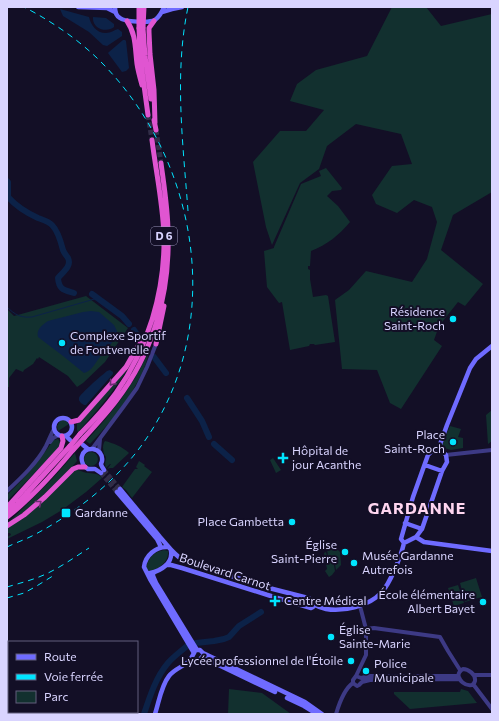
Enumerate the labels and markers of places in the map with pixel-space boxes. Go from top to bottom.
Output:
place label: Résidence Saint-Roch [384,304,445,332]
marker: Résidence Saint-Roch [448,314,458,324]
place label: Complexe Sportif de Fontvenelle [70,328,166,356]
marker: Complexe Sportif de Fontvenelle [57,338,67,348]
place label: Place Saint-Roch [384,427,445,455]
marker: Place Saint-Roch [448,437,458,447]
place label: Hôpital de jour Acanthe [292,443,361,471]
marker: Hôpital de jour Acanthe [277,452,289,464]
place label: Gardanne [75,505,128,519]
marker: Gardanne [60,507,72,519]
place label: Place Gambetta [198,514,284,528]
marker: Place Gambetta [287,517,297,527]
place label: Église Saint-Pierre [271,537,337,565]
marker: Église Saint-Pierre [340,547,350,557]
place label: Musée Gardanne Autrefois [362,548,454,576]
marker: Musée Gardanne Autrefois [349,558,359,568]
place label: École élémentaire Albert Bayet [379,587,475,615]
place label: Centre Médical [284,593,367,607]
marker: Centre Médical [269,595,281,607]
marker: École élémentaire Albert Bayet [478,597,488,607]
place label: Église Sainte-Marie [339,622,410,650]
marker: Église Sainte-Marie [326,632,336,642]
place label: Lycée professionnel de l'Étoile [181,653,343,667]
marker: Lycée professionnel de l'Étoile [346,656,356,666]
place label: Police Municipale [374,656,434,684]
marker: Police Municipale [361,666,371,676]

